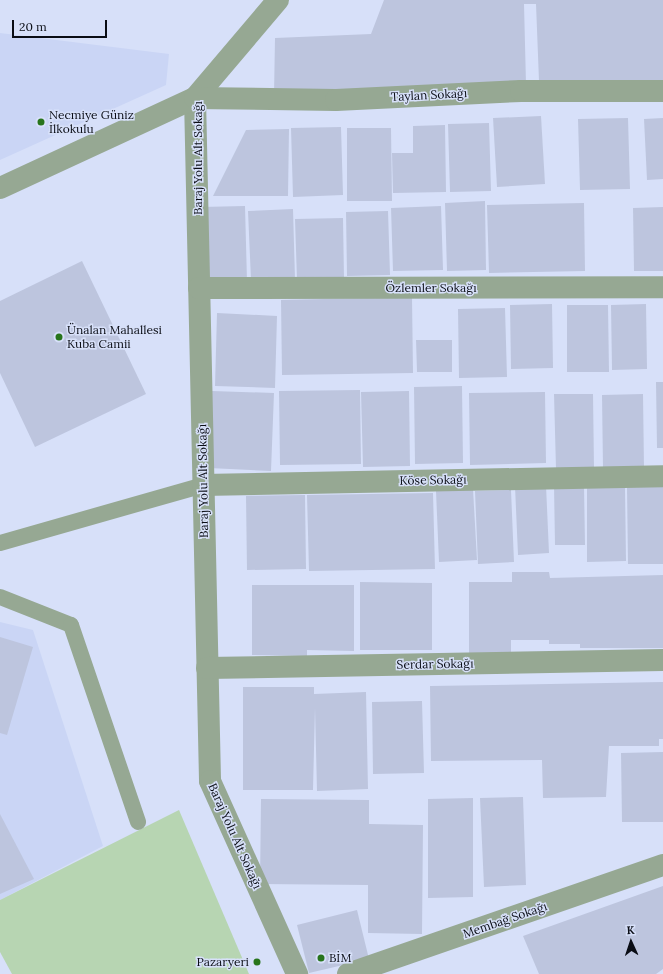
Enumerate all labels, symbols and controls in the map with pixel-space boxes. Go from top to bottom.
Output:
scale bar [14,12,109,38]
text: 20 m [19,19,47,34]
street label: Taylan Sokağı [390,86,468,104]
street label: Baraj Yolu Alt Sokağı [191,101,205,215]
place label: Necmiye Güniz İlkokulu [49,108,134,136]
marker: Necmiye Güniz İlkokulu [36,117,46,127]
street label: Özlemler Sokağı [385,281,477,295]
place label: Ünalan Mahallesi Kuba Camii [67,323,162,351]
marker: Ünalan Mahallesi Kuba Camii [54,332,64,342]
street label: Baraj Yolu Alt Sokağı [195,424,211,538]
street label: Köse Sokağı [399,472,467,488]
street label: Serdar Sokağı [396,656,474,672]
street label: Baraj Yolu Alt Sokağı [205,781,265,891]
street label: Membağ Sokağı [461,899,549,941]
north arrow [611,922,651,962]
text: K [626,923,635,937]
place label: BİM [329,951,351,965]
marker: BİM [316,953,326,963]
place label: Pazaryeri [197,955,249,969]
marker: Pazaryeri [252,957,262,967]

